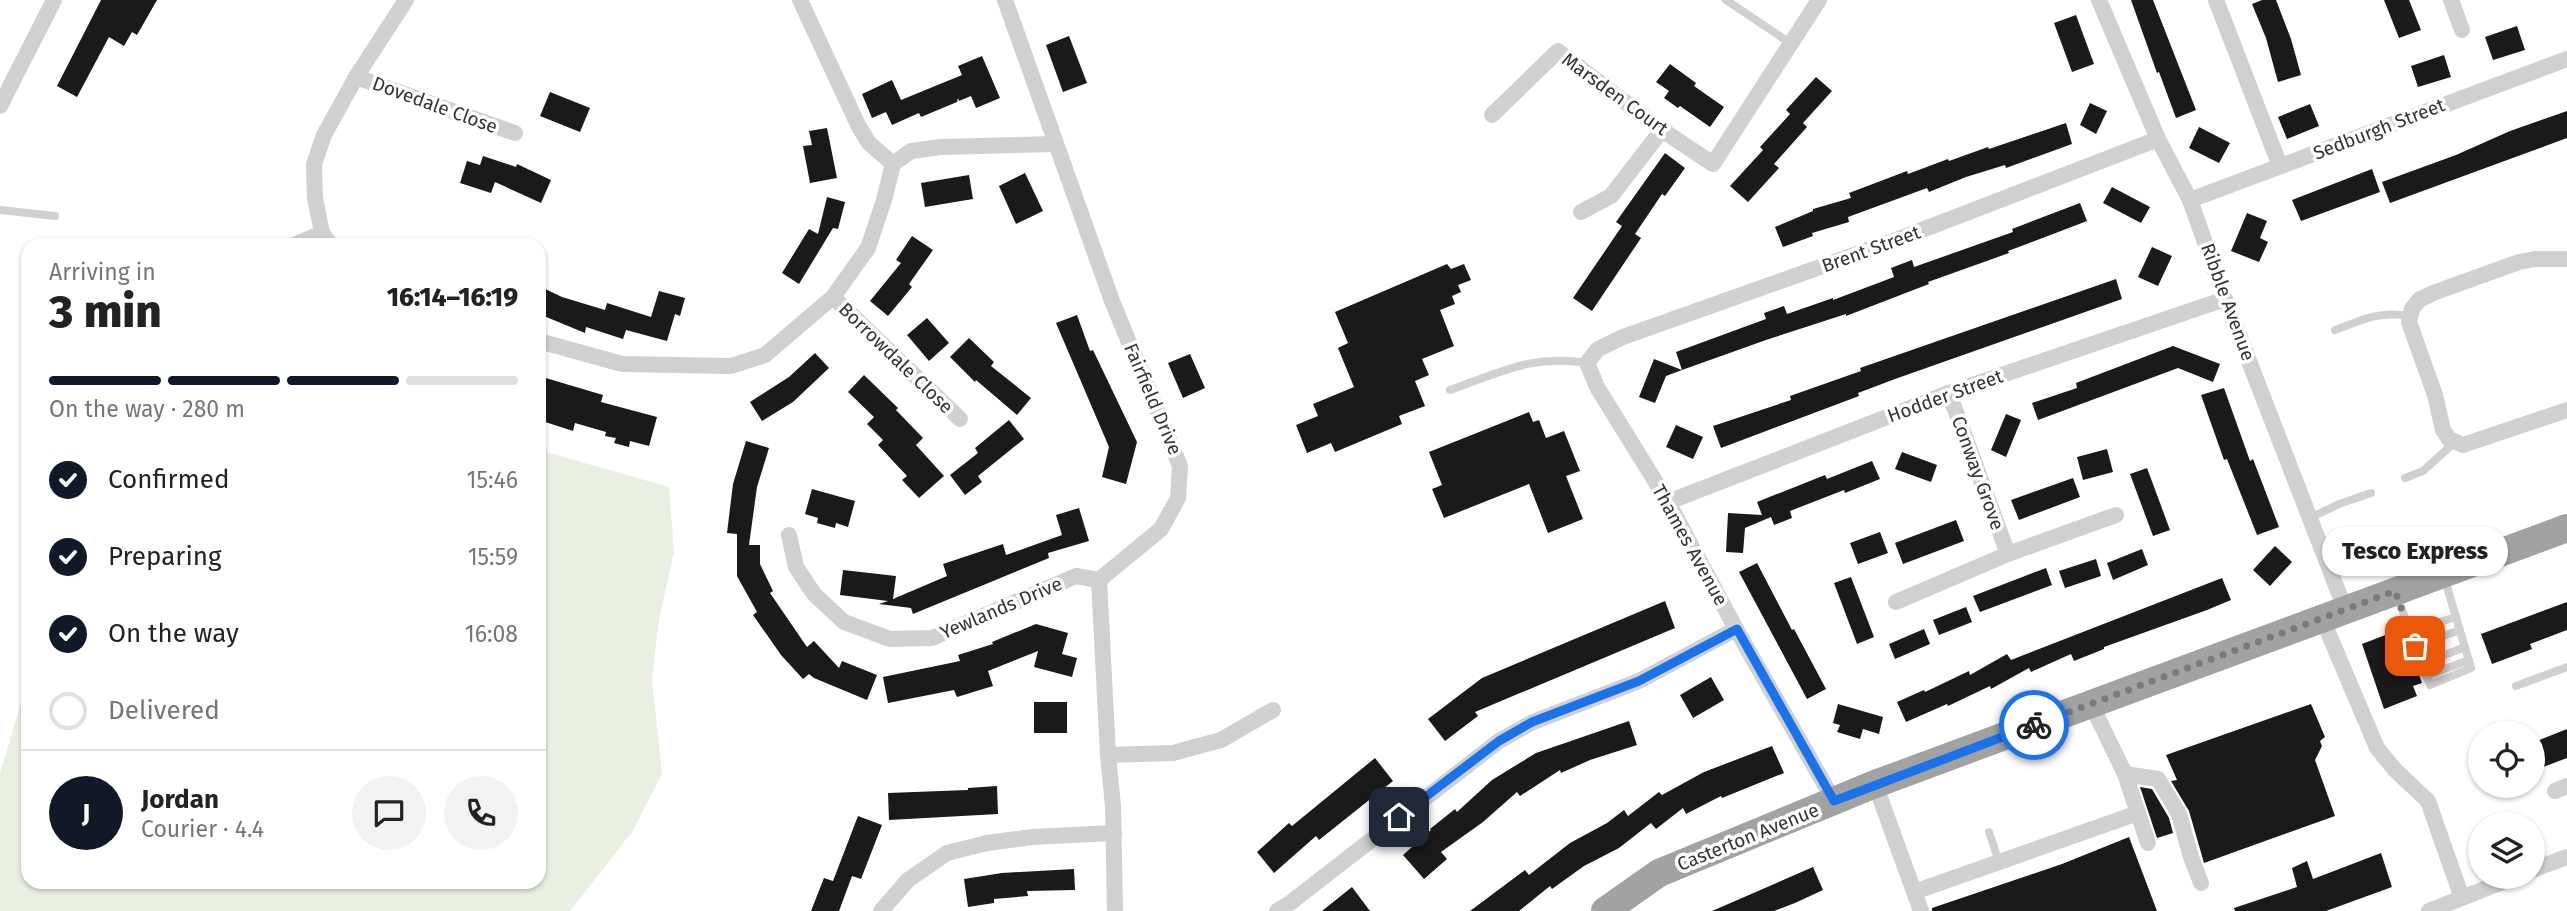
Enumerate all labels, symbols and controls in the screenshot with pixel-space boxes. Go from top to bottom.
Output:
street label: Marsden Court [1557,48,1673,140]
street label: Dovedale Close [369,72,501,138]
street label: Sedburgh Street [2310,93,2448,165]
street label: Brent Street [1819,220,1924,277]
street label: Ribble Avenue [2196,240,2260,364]
text: Arriving in [49,258,156,286]
text: 16:14–16:19 [387,282,518,313]
text: 3 min [49,284,162,339]
street label: Borrowdale Close [834,298,958,418]
street label: Fairfield Drive [1119,340,1187,458]
street label: Hodder Street [1884,364,2006,428]
text: On the way · 280 m [49,395,245,423]
street label: Conway Grove [1947,413,2009,533]
icon: check [49,461,87,499]
text: Confirmed [108,464,229,495]
text: 15:46 [467,466,518,494]
street label: Thames Avenue [1647,480,1733,610]
callout: Tesco Express [2322,527,2508,576]
text: Tesco Express [2342,537,2488,565]
icon: check [49,538,87,576]
text: Preparing [108,541,221,572]
text: 15:59 [468,543,518,571]
street label: Yewlands Drive [937,572,1065,644]
icon: check [49,615,87,653]
pin [2385,616,2445,676]
text: On the way [108,618,239,649]
text: 16:08 [465,620,518,648]
icon: bag [2396,627,2434,665]
courier [1999,690,2069,760]
text: Delivered [108,695,220,726]
icon: bike [2015,706,2053,744]
map controls [2468,721,2545,889]
button: locate [2468,721,2545,798]
button: chat [352,776,426,850]
button: phone [444,776,518,850]
text: Jordan [141,784,219,815]
pin [1369,787,1429,847]
text: J [82,798,90,829]
icon: home [1380,798,1418,836]
street label: Casterton Avenue [1674,798,1822,876]
button: layers [2468,812,2545,889]
text: Courier · 4.4 [141,815,264,843]

